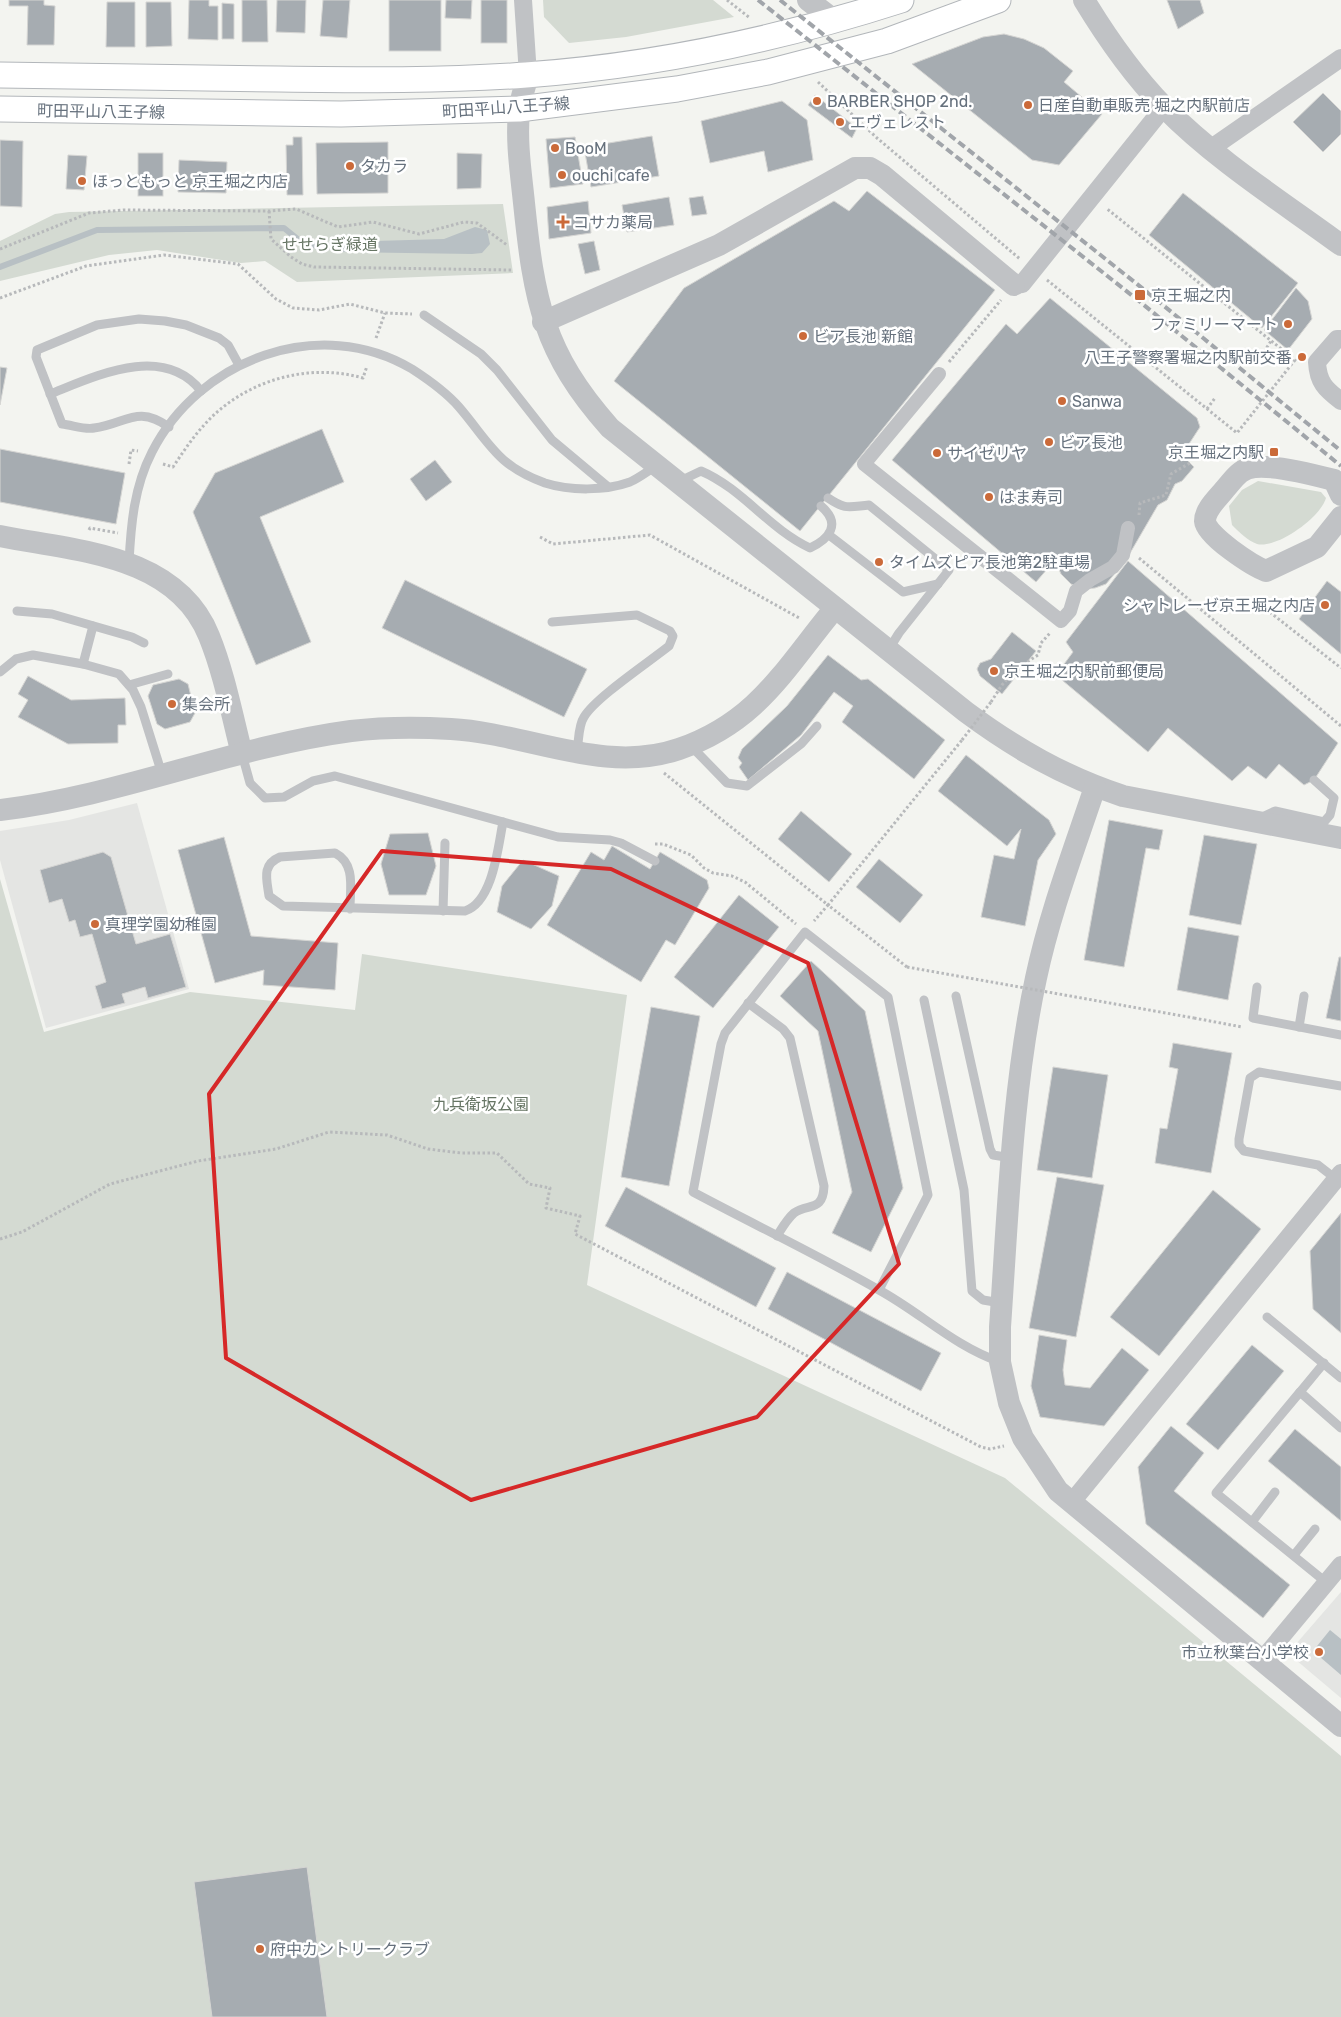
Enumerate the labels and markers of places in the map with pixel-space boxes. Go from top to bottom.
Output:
place label: BARBER SHOP 2nd. [827,92,972,111]
marker: BARBER SHOP 2nd. [811,95,823,107]
place label: 日産自動車販売 堀之内駅前店 [1038,96,1250,115]
marker: 日産自動車販売 堀之内駅前店 [1022,99,1034,111]
place label: エヴェレスト [850,113,946,132]
marker: エヴェレスト [834,116,846,128]
place label: BooM [565,139,607,158]
marker: BooM [549,142,561,154]
place label: タカラ [360,157,408,176]
marker: タカラ [344,160,356,172]
place label: ouchi cafe [572,166,650,185]
marker: ouchi cafe [556,169,568,181]
place label: ほっともっと 京王堀之内店 [92,172,288,191]
marker: ほっともっと 京王堀之内店 [76,175,88,187]
place label: コサカ薬局 [573,213,653,232]
marker: コサカ薬局 [557,216,569,228]
place label: 京王堀之内 [1151,286,1231,305]
marker: 京王堀之内 [1133,288,1147,302]
place label: ファミリーマート [1150,315,1278,334]
marker: ファミリーマート [1282,318,1294,330]
place label: ビア長池 新館 [813,327,913,346]
marker: ビア長池 新館 [797,330,809,342]
place label: 八王子警察署堀之内駅前交番 [1084,348,1292,367]
marker: 八王子警察署堀之内駅前交番 [1296,351,1308,363]
place label: Sanwa [1072,392,1122,411]
marker: Sanwa [1056,395,1068,407]
place label: ビア長池 [1059,433,1123,452]
marker: ビア長池 [1043,436,1055,448]
place label: 京王堀之内駅 [1168,443,1264,462]
place label: サイゼリヤ [947,444,1027,463]
marker: 京王堀之内駅 [1268,446,1280,458]
marker: サイゼリヤ [931,447,943,459]
place label: はま寿司 [999,488,1063,507]
marker: はま寿司 [983,491,995,503]
place label: タイムズピア長池第2駐車場 [889,553,1090,572]
marker: タイムズピア長池第2駐車場 [873,556,885,568]
place label: シャトレーゼ京王堀之内店 [1123,596,1315,615]
marker: シャトレーゼ京王堀之内店 [1319,599,1331,611]
place label: 京王堀之内駅前郵便局 [1004,662,1164,681]
marker: 京王堀之内駅前郵便局 [988,665,1000,677]
place label: 集会所 [182,695,230,714]
marker: 集会所 [166,698,178,710]
place label: 真理学園幼稚園 [105,915,217,934]
marker: 真理学園幼稚園 [89,918,101,930]
place label: 市立秋葉台小学校 [1181,1643,1309,1662]
marker: 市立秋葉台小学校 [1313,1646,1325,1658]
place label: 府中カントリークラブ [270,1940,430,1959]
marker: 府中カントリークラブ [254,1943,266,1955]

